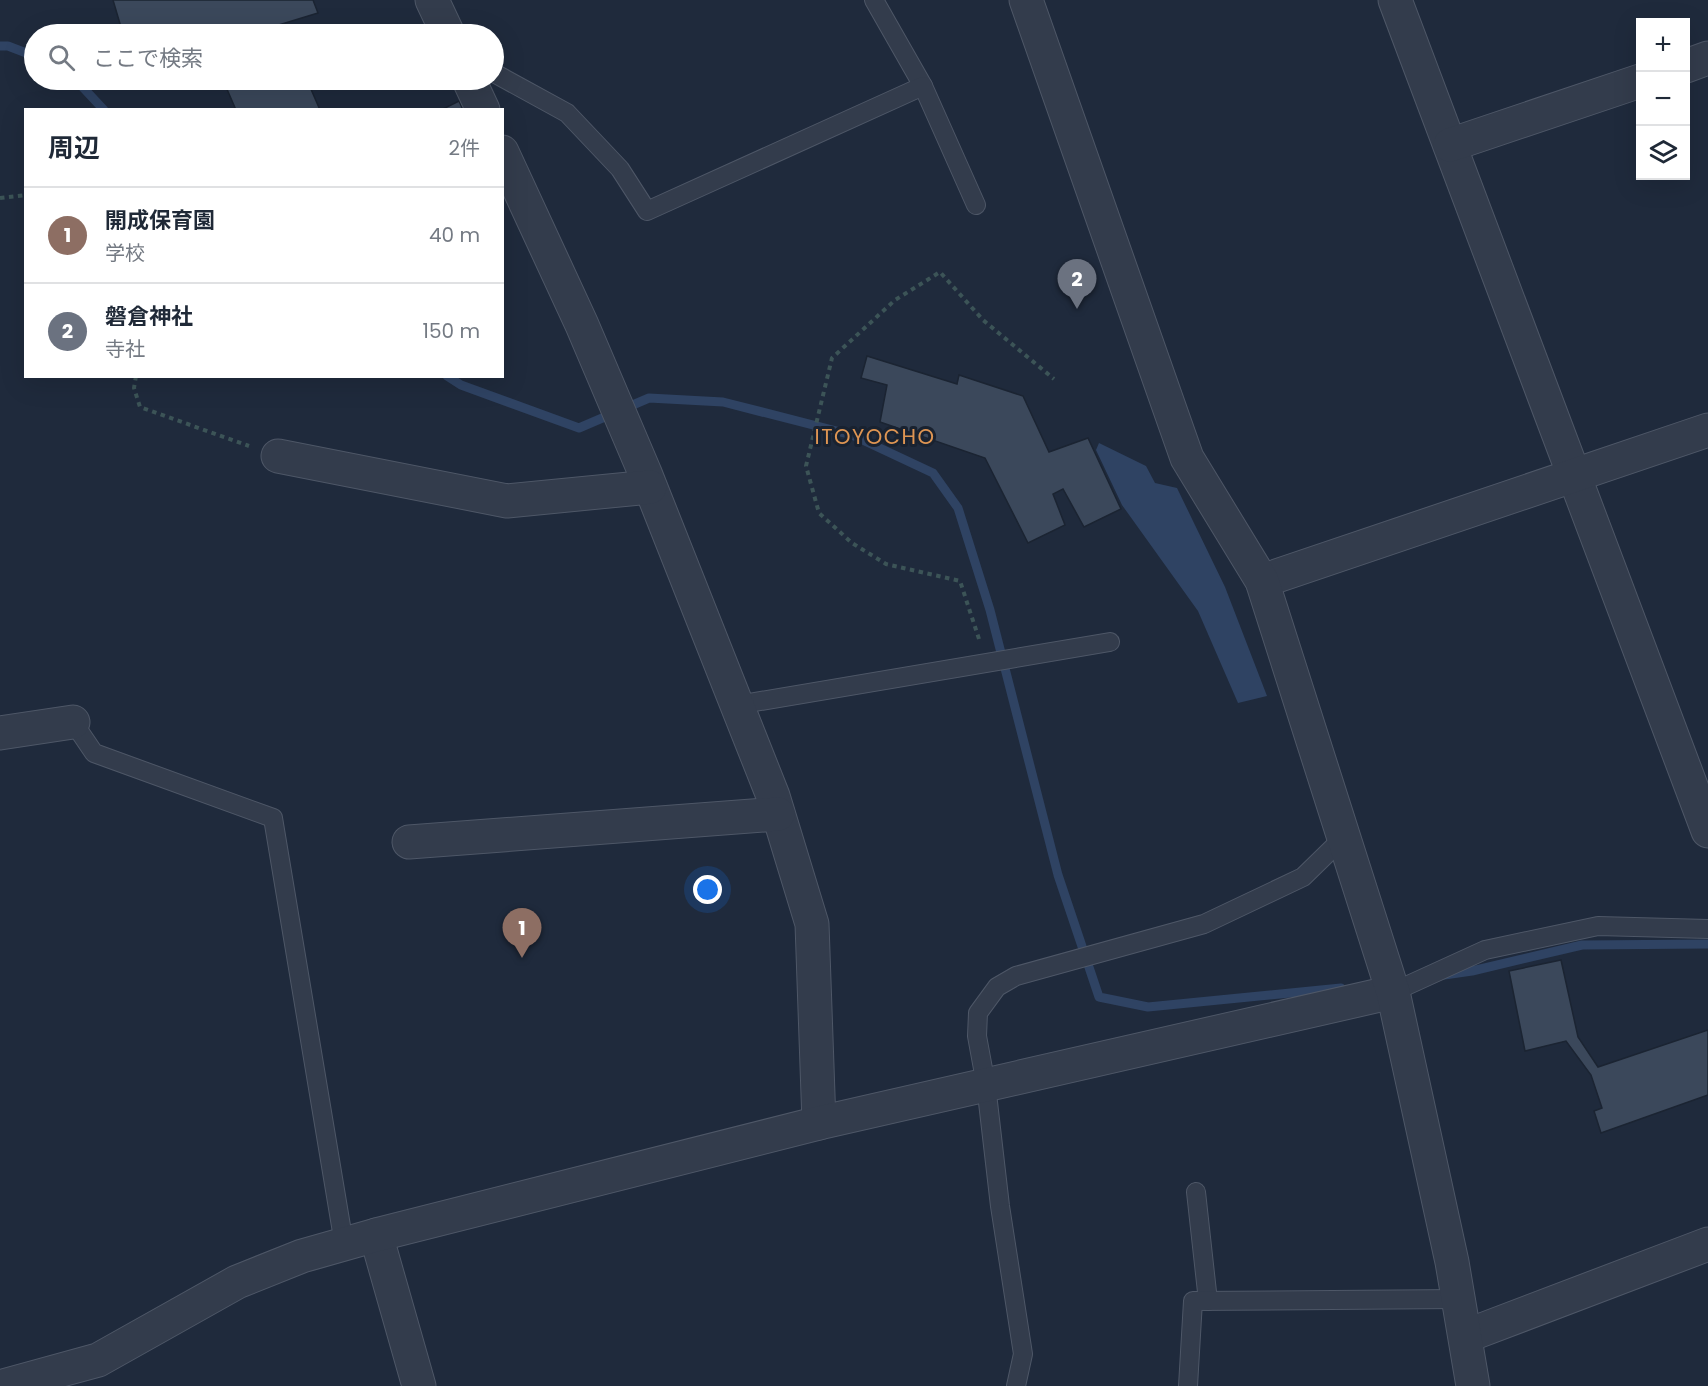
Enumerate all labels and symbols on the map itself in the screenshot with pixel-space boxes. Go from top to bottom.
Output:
pin: 2 [1058,260,1096,309]
district label: ITOYOCHO [814,422,936,451]
your location [693,875,722,904]
pin: 1 [502,908,542,958]

